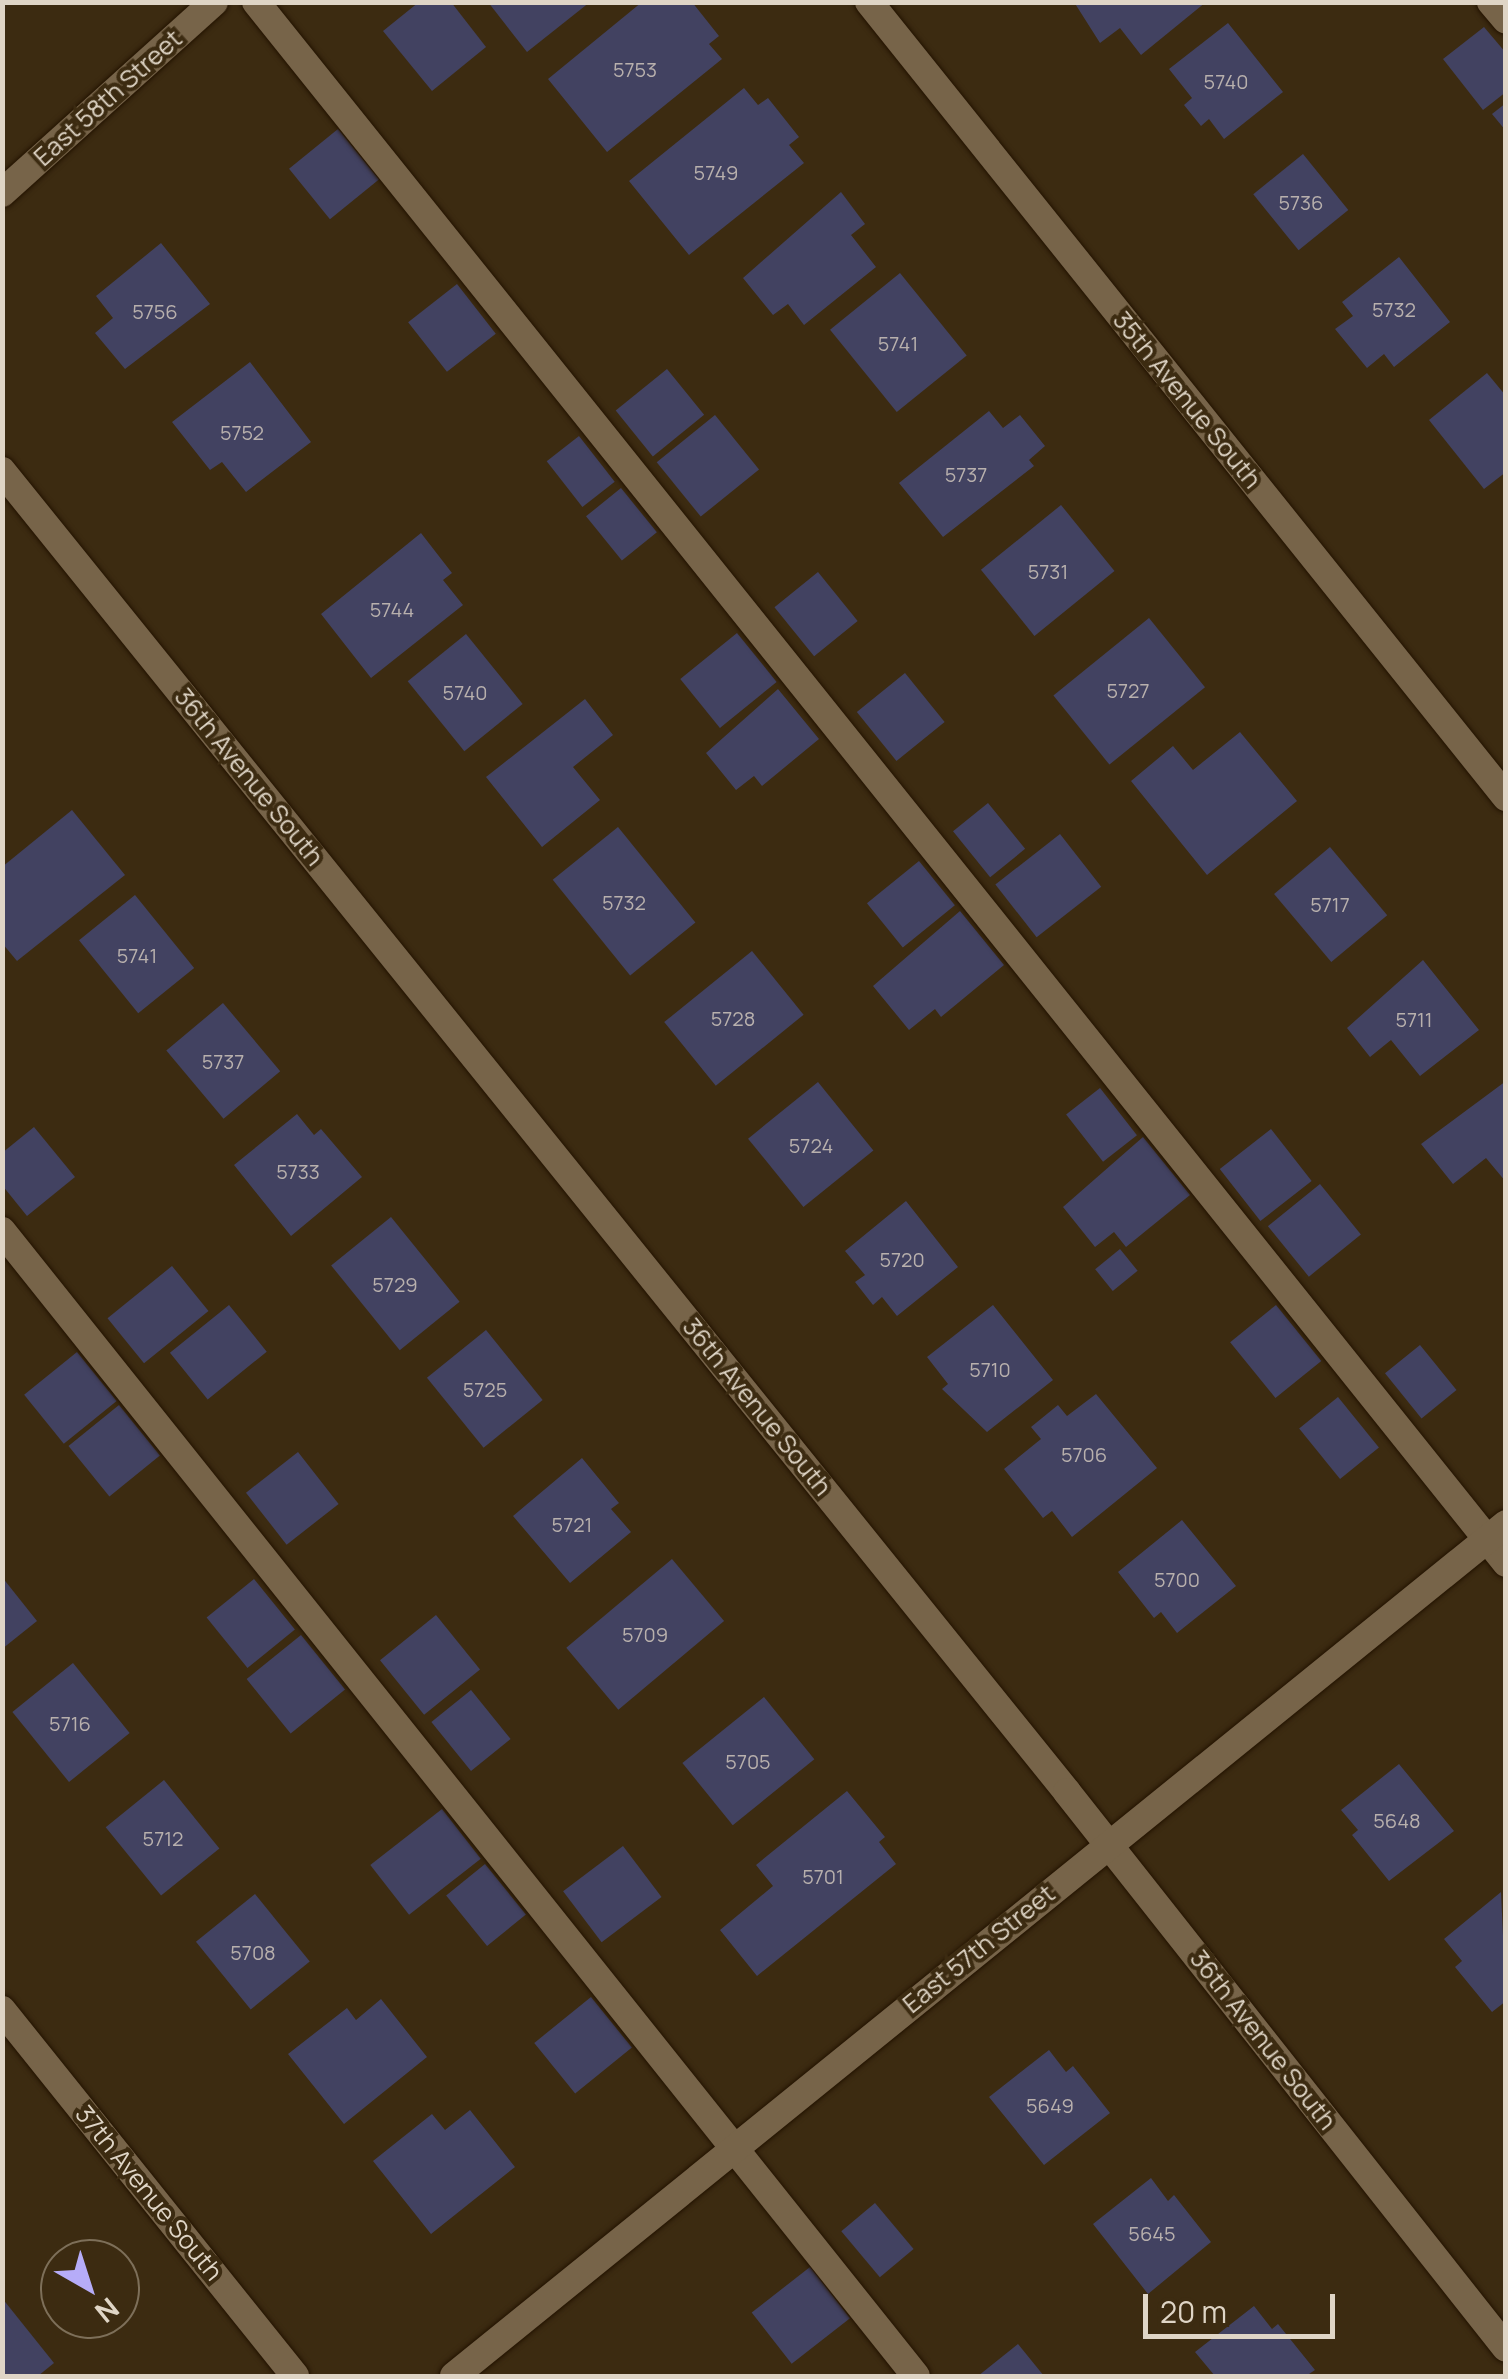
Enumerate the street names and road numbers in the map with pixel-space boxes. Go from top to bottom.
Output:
street label: East 58th Street [28,24,188,172]
street label: 35th Avenue South [1107,306,1267,494]
street label: 36th Avenue South [168,682,330,872]
street label: 36th Avenue South [676,1312,838,1502]
street label: East 57th Street [897,1879,1061,2019]
street label: 36th Avenue South [1184,1944,1342,2136]
street label: 37th Avenue South [69,2099,229,2287]

